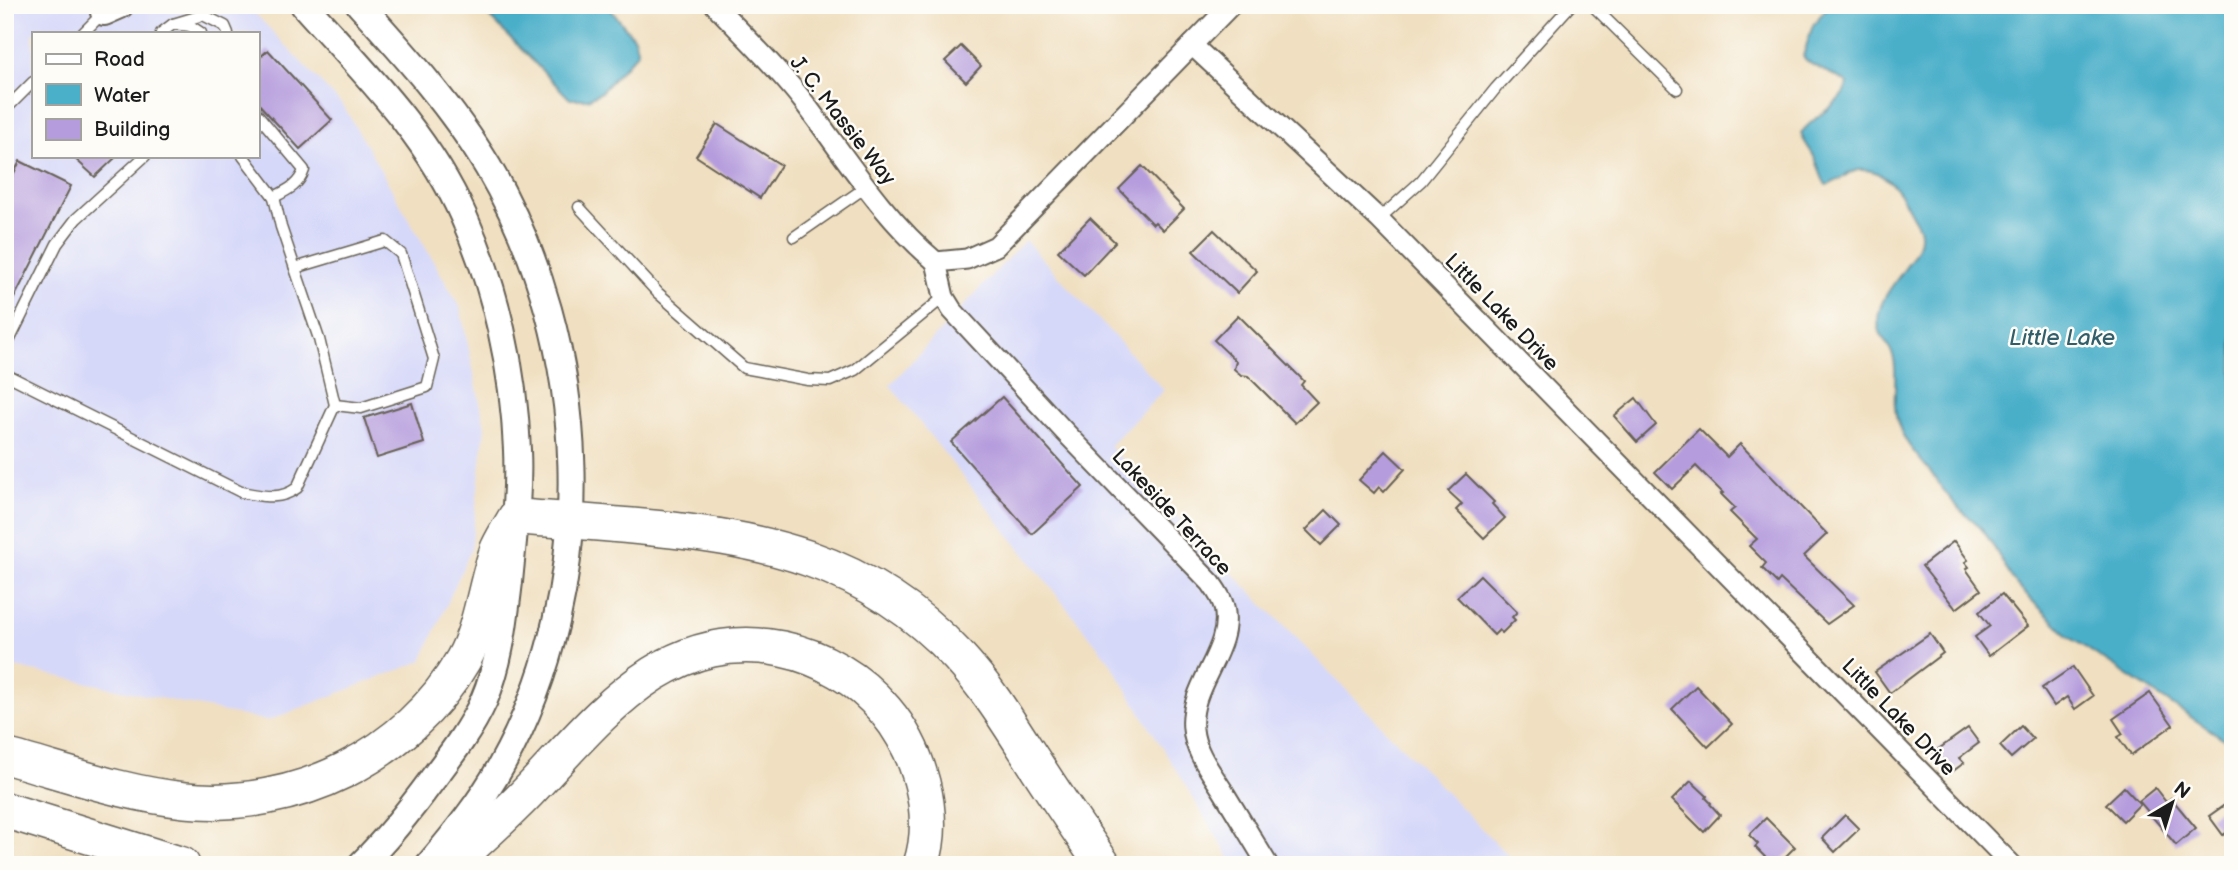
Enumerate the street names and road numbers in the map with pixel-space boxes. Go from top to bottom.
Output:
street label: J. C. Massie Way [784,51,901,190]
street label: Little Lake Drive [1439,249,1564,376]
street label: Lakeside Terrace [1107,444,1237,581]
street label: Little Lake Drive [1836,654,1961,781]

